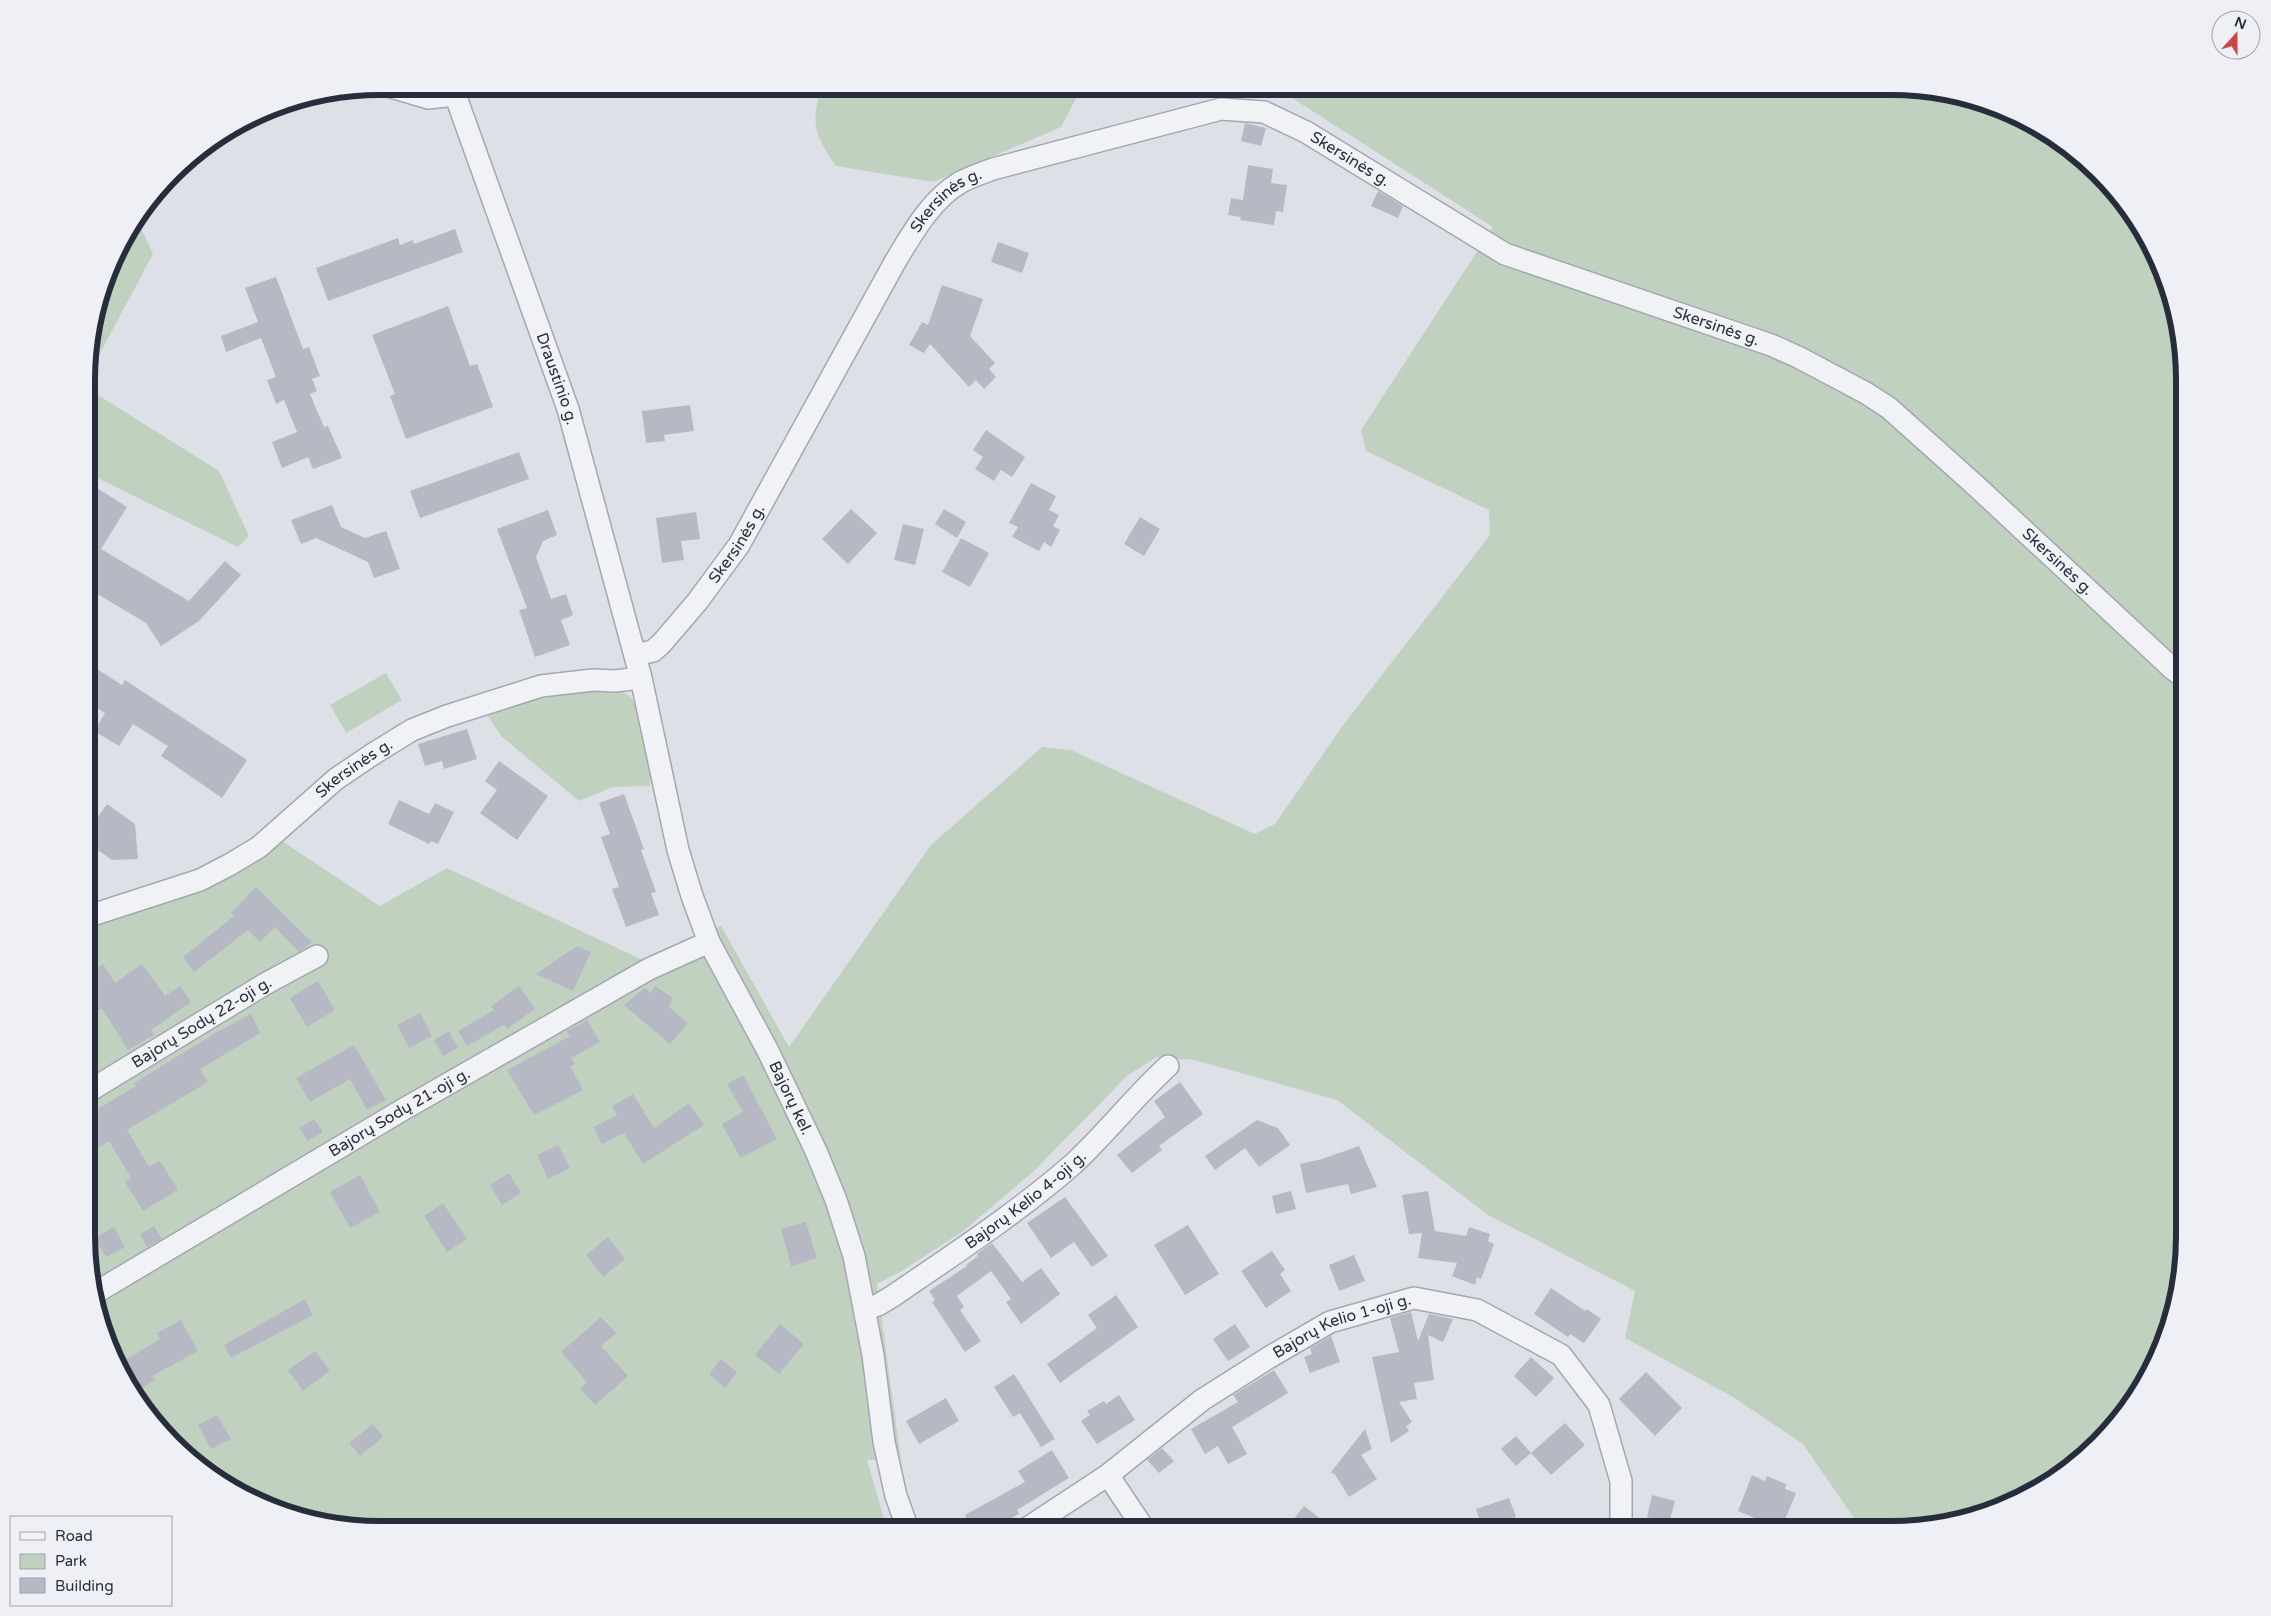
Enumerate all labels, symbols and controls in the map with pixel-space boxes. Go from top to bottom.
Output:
north arrow [2211,10,2261,60]
text: N [2232,13,2249,33]
street label: Skersinės g. [1307,127,1394,191]
street label: Skersinės g. [906,164,985,236]
street label: Skersinės g. [1671,302,1762,350]
street label: Draustinio g. [531,330,582,427]
street label: Skersinės g. [704,501,769,587]
street label: Skersinės g. [2018,524,2098,600]
street label: Skersinės g. [311,734,396,802]
street label: Bajorų Sodų 22-oji g. [128,972,275,1073]
street label: Bajorų kel. [764,1058,817,1138]
street label: Bajorų Sodų 21-oji g. [325,1063,474,1162]
street label: Bajorų Kelio 4-oji g. [961,1147,1091,1254]
street label: Bajorų Kelio 1-oji g. [1269,1289,1413,1363]
legend [10,1516,172,1606]
text: Road [55,1527,93,1545]
text: Park [55,1552,87,1570]
text: Building [55,1577,114,1595]

